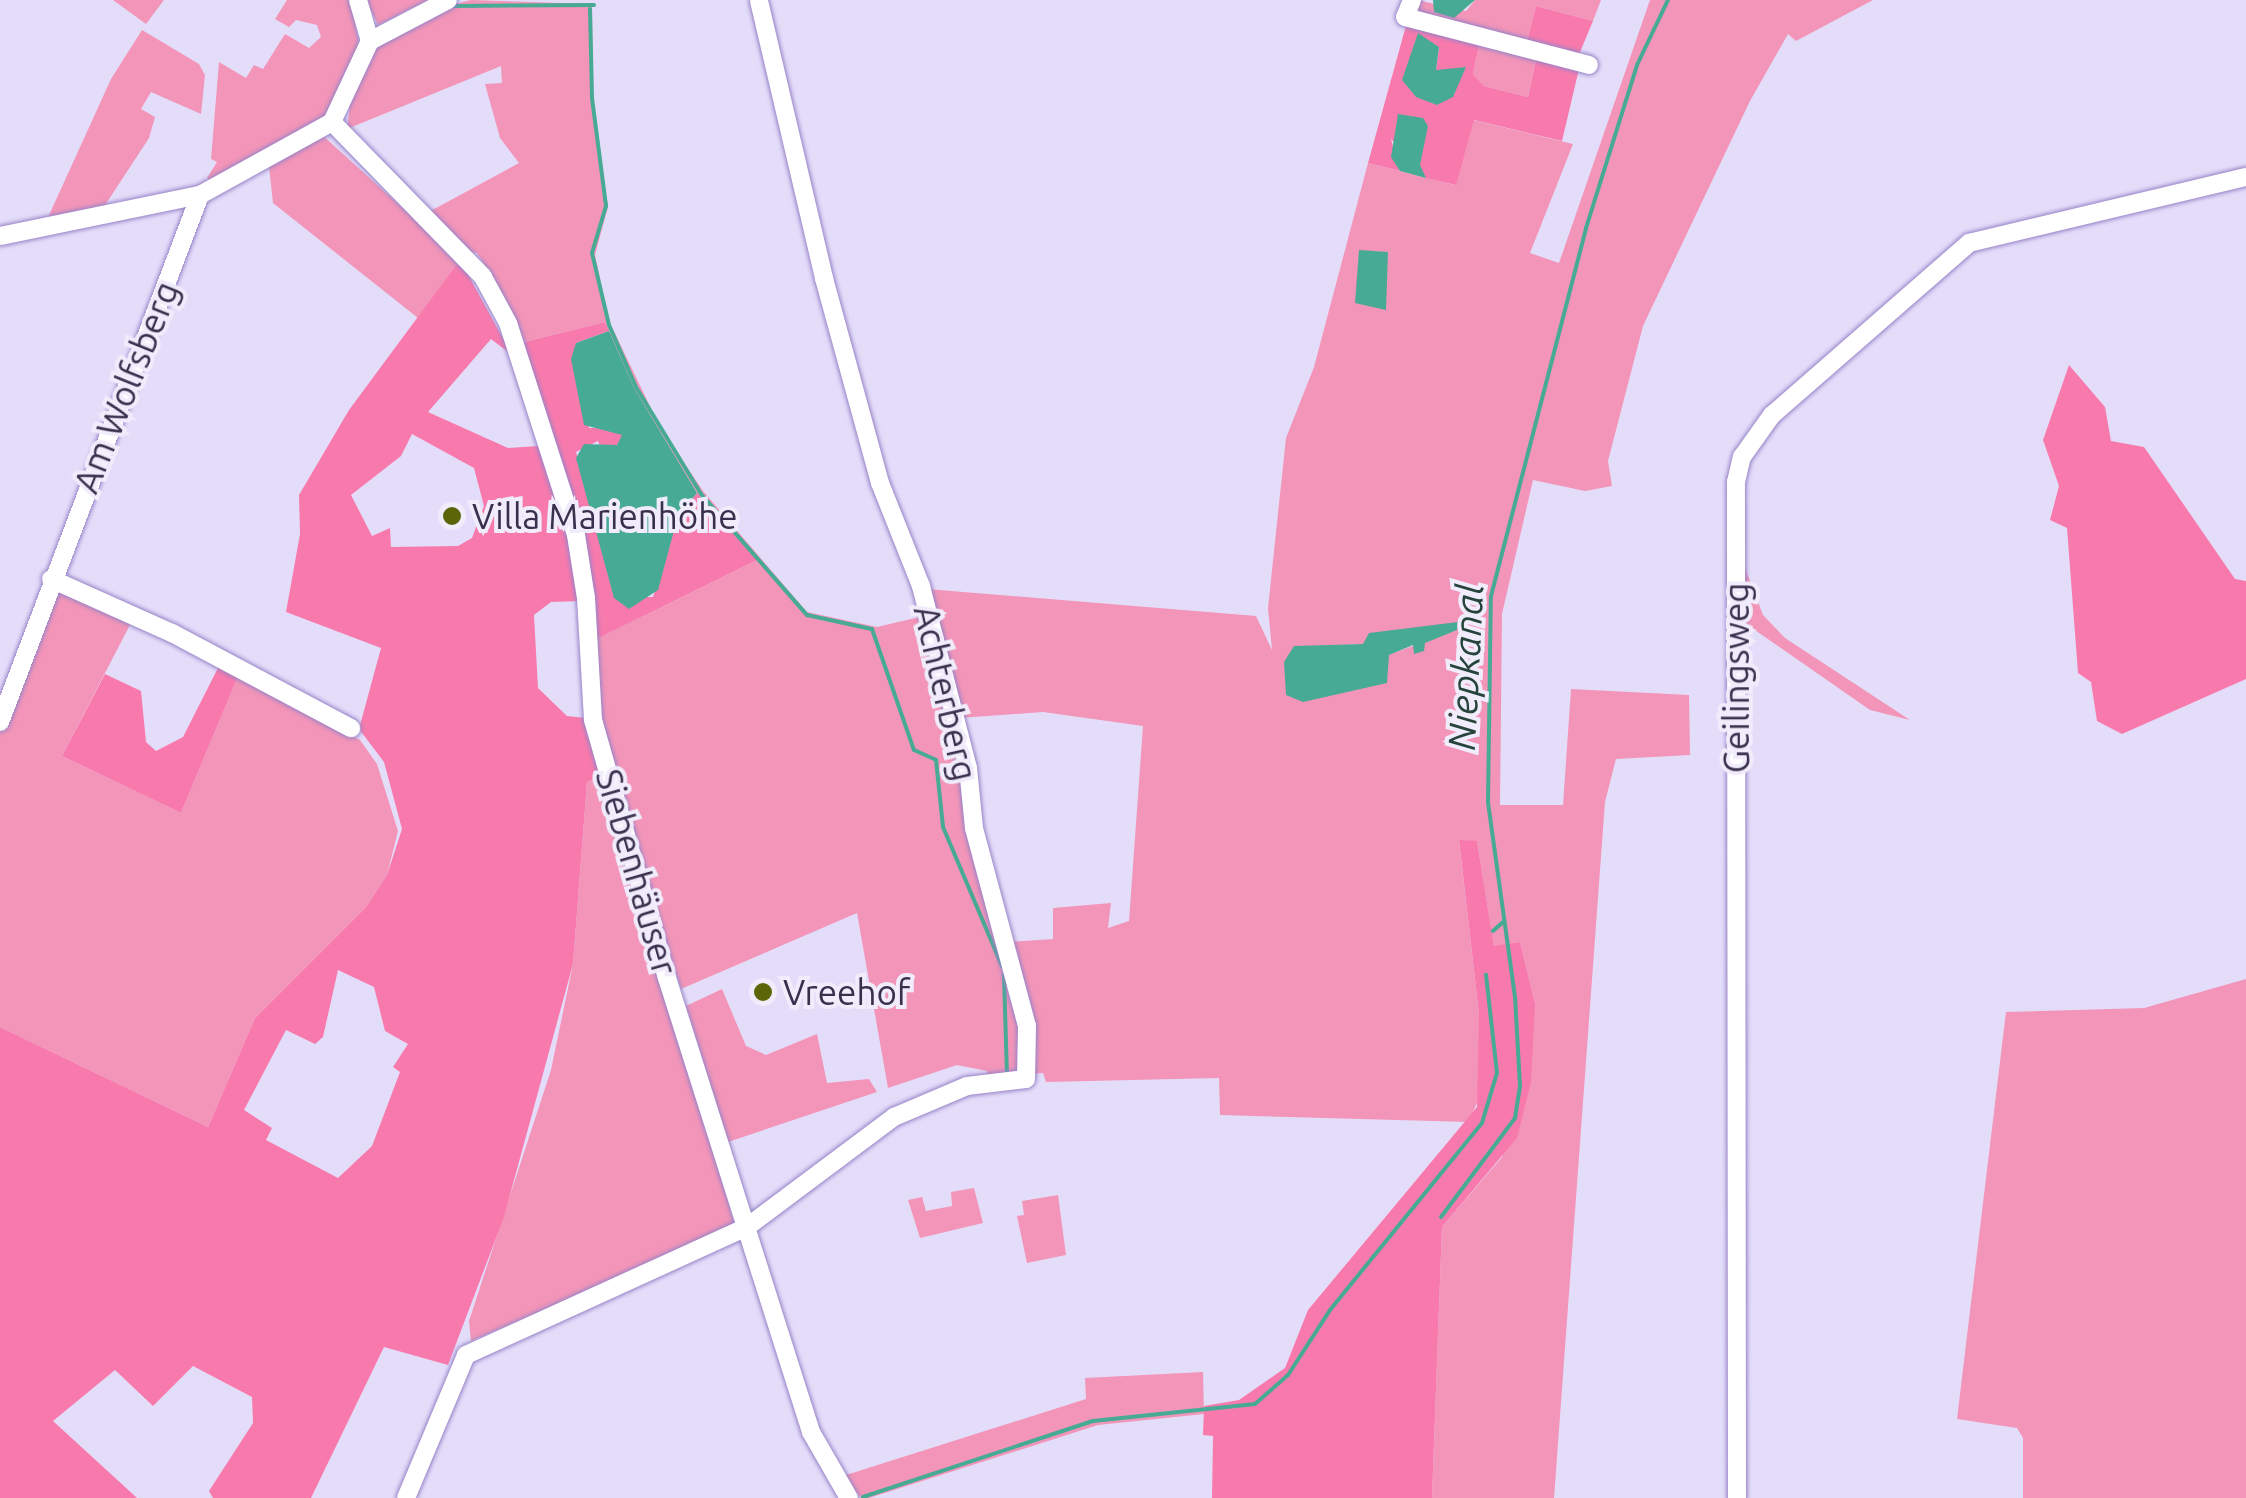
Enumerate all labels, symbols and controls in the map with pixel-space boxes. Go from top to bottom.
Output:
street label: Am Wolfsberg [65,275,187,499]
place label: Villa Marienhöhe [472,495,738,537]
marker: Villa Marienhöhe [441,505,463,527]
water label: Niepkanal [1439,583,1493,751]
street label: Geilingsweg [1715,583,1757,773]
street label: Achterberg [905,601,987,785]
street label: Siebenhäuser [588,764,686,980]
place label: Vreehof [783,971,910,1013]
marker: Vreehof [752,981,774,1003]

